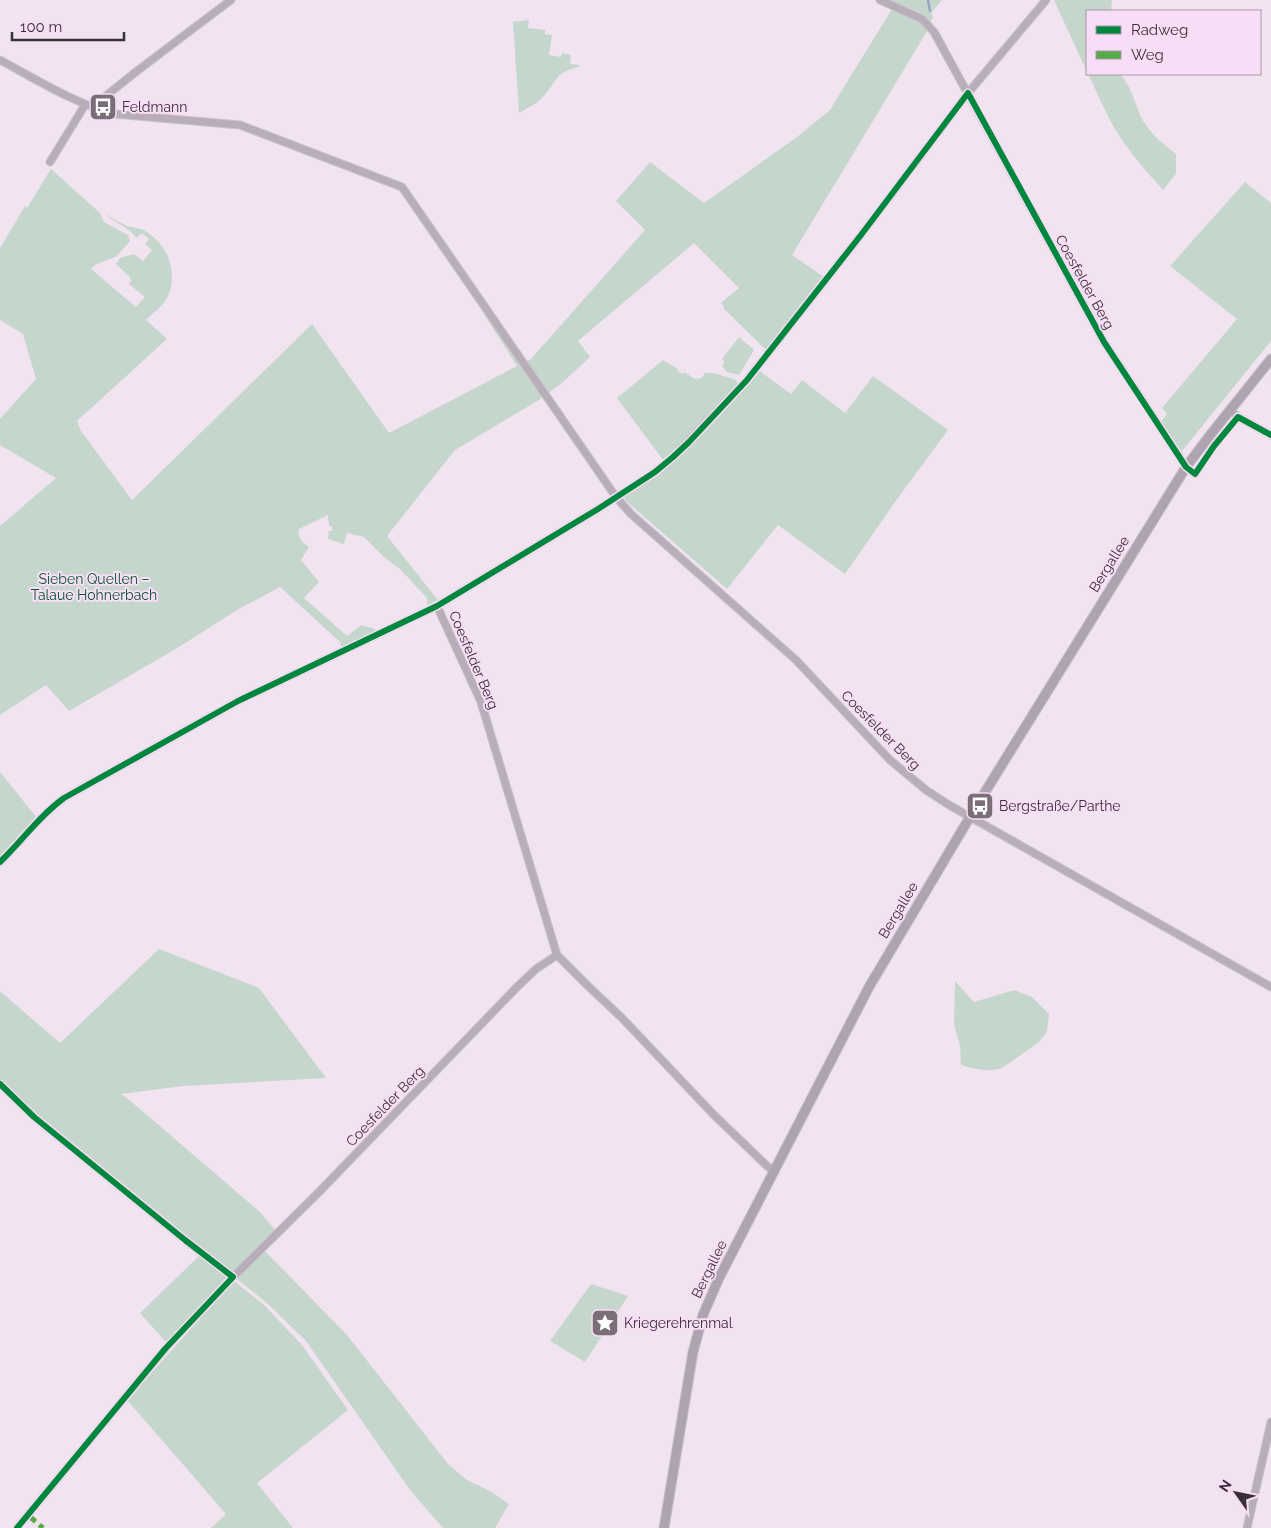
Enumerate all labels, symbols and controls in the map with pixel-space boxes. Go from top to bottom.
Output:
scale bar [12,10,125,42]
legend [1086,10,1261,75]
text: 100 m [20,18,62,36]
text: Radweg [1131,21,1188,39]
text: Weg [1131,46,1164,64]
bus stop icon: Feldmann [88,92,118,122]
place label: Feldmann [122,99,187,115]
street label: Coesfelder Berg [1052,232,1118,332]
street label: Bergallee [1086,533,1132,595]
park label: Sieben Quellen – Talaue Hohnerbach [31,571,157,603]
street label: Coesfelder Berg [446,608,502,712]
street label: Coesfelder Berg [838,687,924,773]
bus stop icon: Bergstraße/Parthe [965,791,995,821]
place label: Bergstraße/Parthe [999,798,1121,814]
street label: Bergallee [875,879,921,941]
street label: Coesfelder Berg [343,1063,427,1149]
street label: Bergallee [688,1237,730,1301]
place icon: Kriegerehrenmal [590,1308,620,1338]
place label: Kriegerehrenmal [624,1315,733,1331]
north arrow [1211,1468,1261,1518]
text: N [1215,1477,1235,1495]

